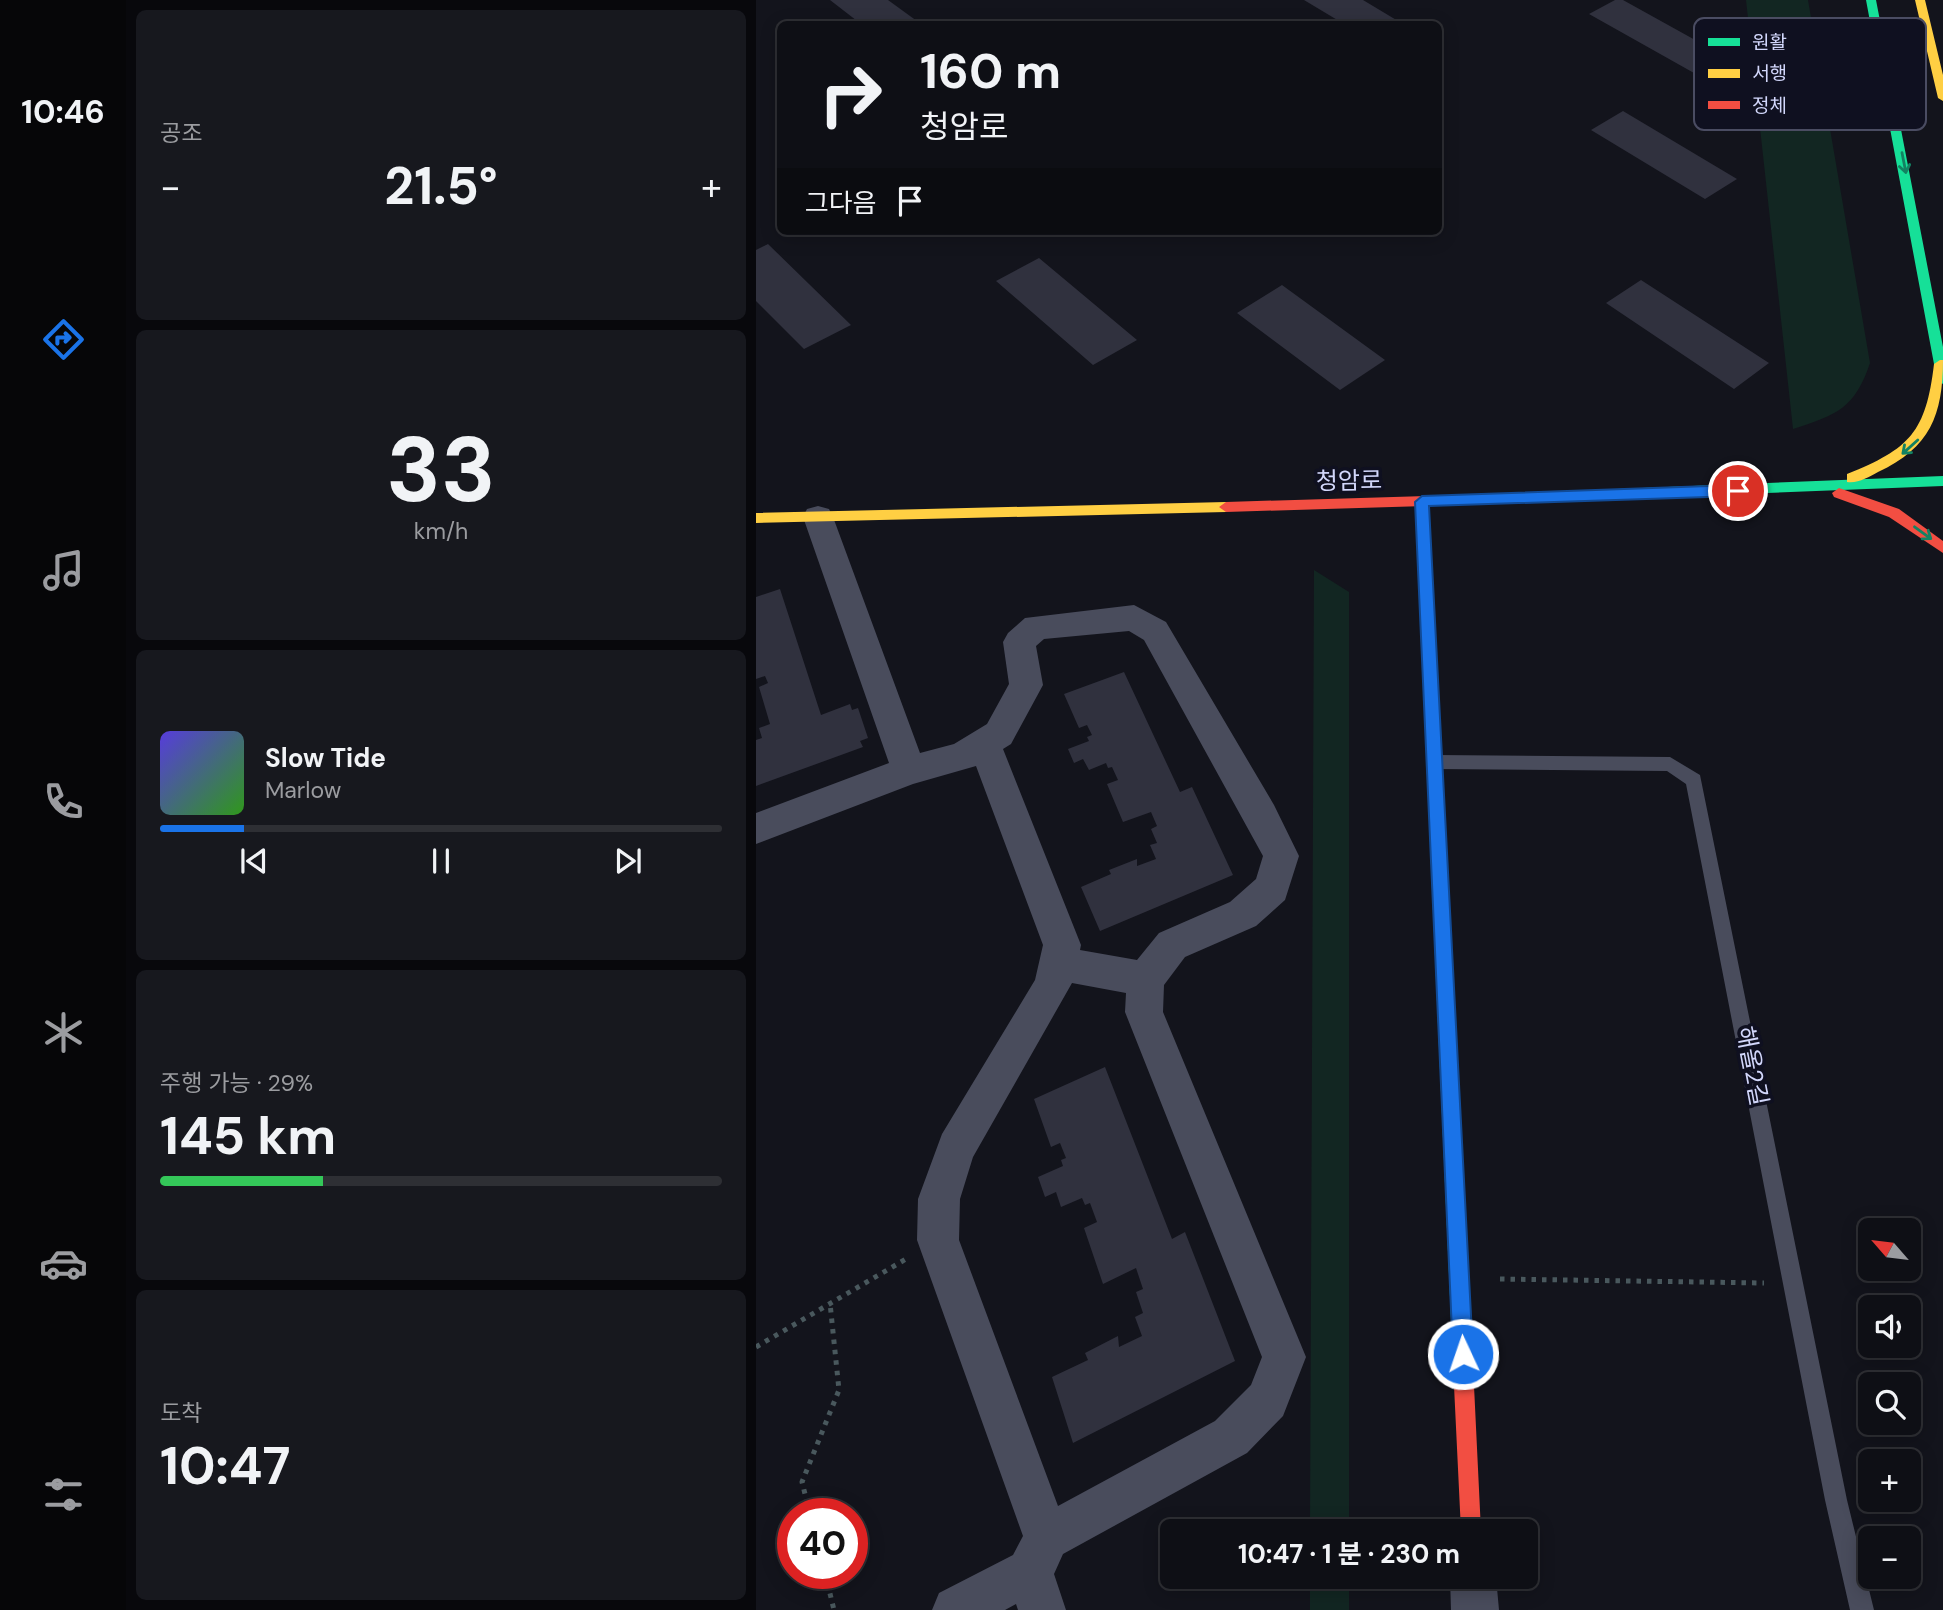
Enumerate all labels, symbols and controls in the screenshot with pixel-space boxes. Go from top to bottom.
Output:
legend [1694,18,1926,130]
text: 원활 [1752,30,1787,55]
text: 160 m [920,39,1061,103]
icon: right [805,49,896,140]
text: 서행 [1752,61,1787,86]
text: 10:46 [21,91,105,133]
text: 정체 [1752,93,1787,118]
text: 청암로 [920,106,1008,148]
text: 공조 [160,118,202,148]
one-way arrow [1897,151,1911,174]
text: 21.5° [384,152,498,220]
text: − [160,162,181,212]
text: + [701,162,722,212]
icon: arrive [891,182,929,220]
text: 그다음 [805,186,877,220]
icon: directions [39,315,88,364]
text: 33 [386,411,496,529]
one-way arrow [1901,439,1919,455]
pin [1708,461,1768,521]
street label: 청암로 [1316,464,1382,497]
icon: arrive [1719,472,1757,510]
text: km/h [414,516,468,546]
one-way arrow [1913,525,1932,540]
icon: music [39,546,88,595]
text: Slow Tide [265,741,386,775]
text: Marlow [265,775,341,805]
icon: phone [39,777,88,826]
icon: previous [235,842,273,880]
icon: pause [422,842,460,880]
icon: next [609,842,647,880]
icon: climate [39,1008,88,1057]
street label: 해올2길 [1730,1024,1775,1108]
text: 주행 가능 · 29% [160,1068,313,1098]
text: 145 km [160,1102,336,1170]
north arrow [1858,1218,1922,1281]
map controls [1858,1218,1921,1589]
icon: car [39,1239,88,1288]
button: sound [1858,1295,1921,1358]
position arrow [1426,1317,1500,1391]
button: search [1858,1372,1921,1435]
text: 도착 [160,1398,202,1428]
text: 10:47 [160,1432,290,1500]
button: + [1858,1449,1921,1512]
icon: filters [39,1470,88,1519]
speed limit sign: 40 [777,1498,868,1589]
button: − [1858,1526,1921,1589]
text: 10:47 · 1 분 · 230 m [1238,1537,1460,1571]

